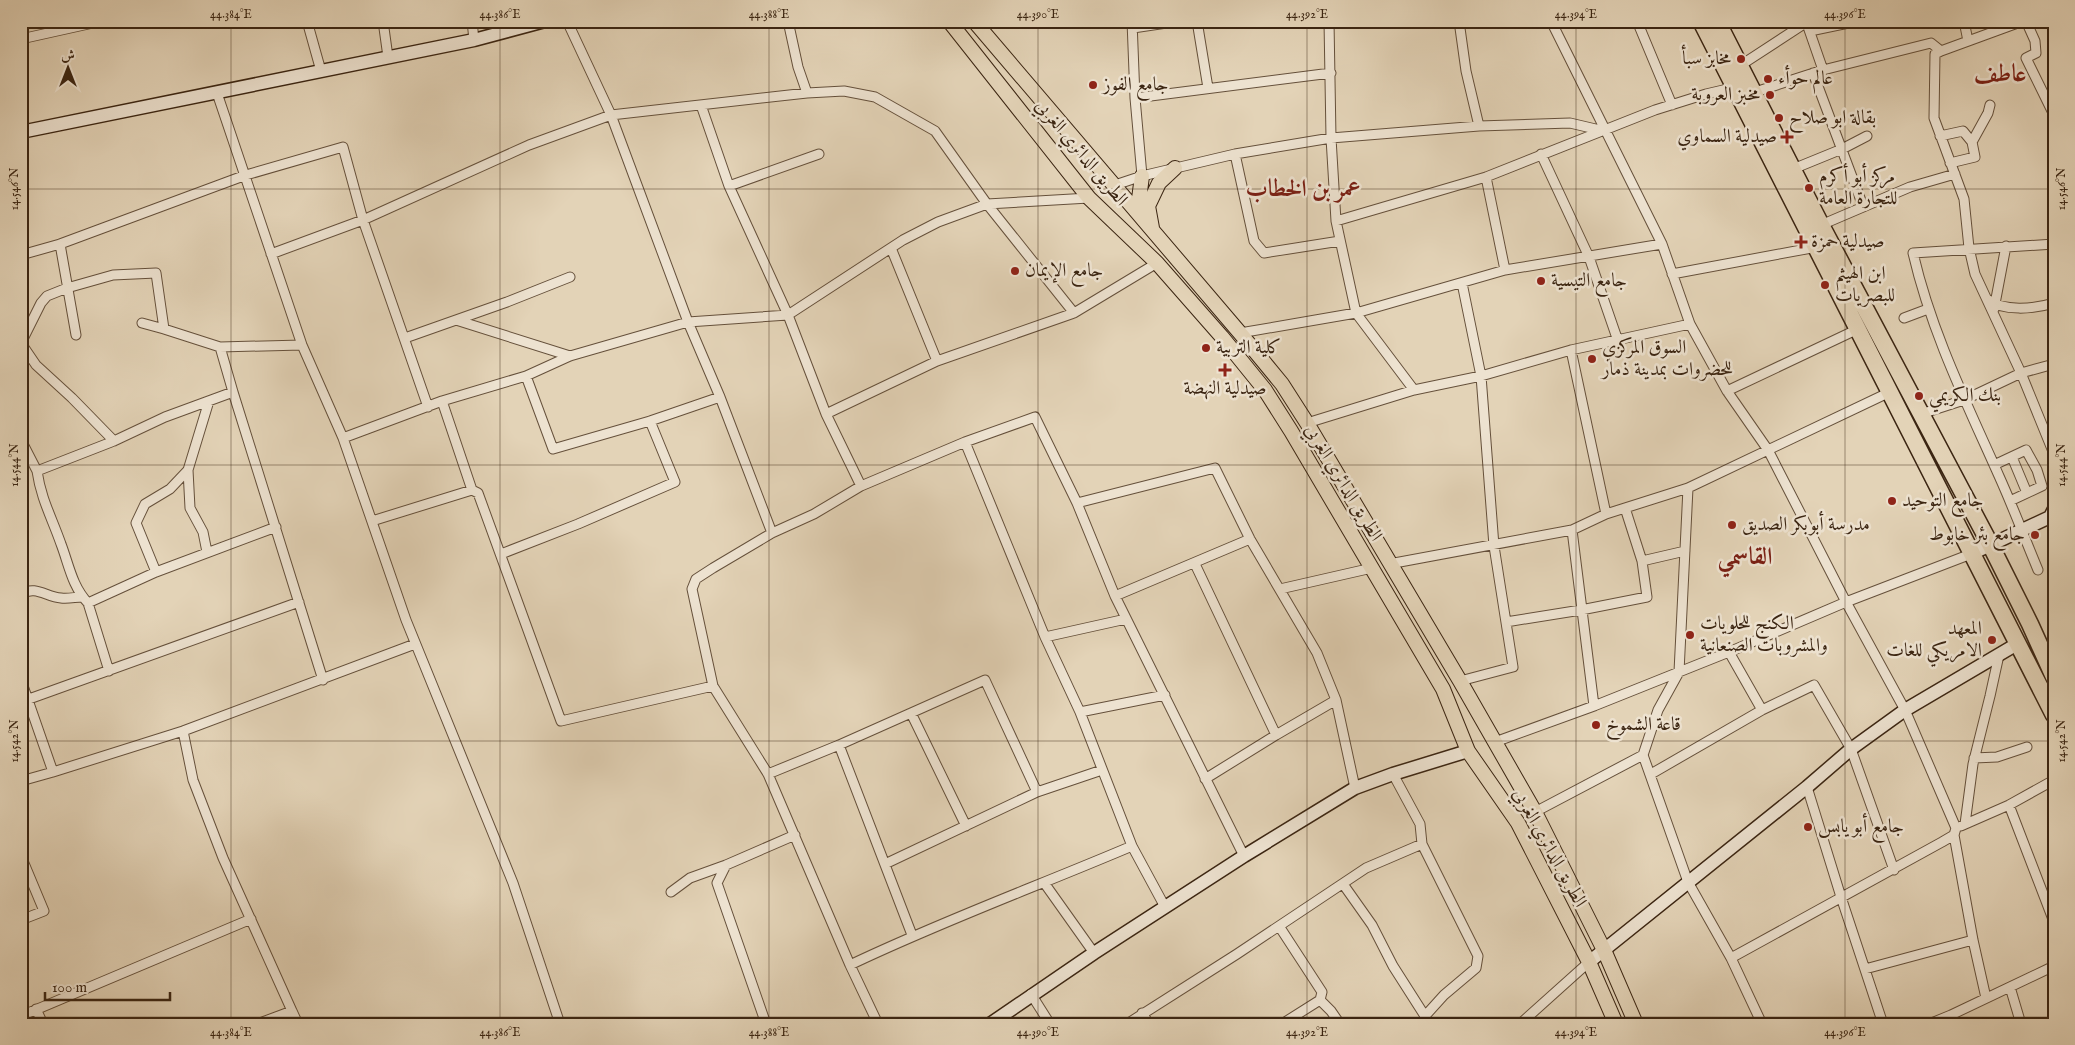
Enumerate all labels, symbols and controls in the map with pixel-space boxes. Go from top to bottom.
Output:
text: 44.384°E [210,7,252,22]
text: 44.386°E [480,7,520,22]
text: 44.388°E [749,7,789,22]
text: 44.390°E [1017,7,1059,22]
text: 44.392°E [1286,7,1328,22]
text: 44.394°E [1555,7,1597,22]
text: 44.396°E [1824,7,1866,22]
north arrow [42,42,92,92]
place label: مخابز سبأ [1681,44,1732,71]
text: ش [61,47,75,65]
marker: مخابز سبأ [1735,53,1747,65]
district label: عاطف [1974,59,2026,90]
place label: عالم حوأء [1778,65,1833,94]
place label: جامع الفوز [1101,73,1169,101]
marker: عالم حوأء [1762,73,1774,85]
marker: جامع الفوز [1087,79,1099,91]
place label: مخبز العروبة [1691,83,1760,107]
marker: مخبز العروبة [1764,89,1776,101]
street label: الطريق الدائري الغربي [1028,95,1133,213]
place label: بقالة ابو صلاح [1789,106,1876,134]
marker: بقالة ابو صلاح [1773,112,1785,124]
place label: صيدلية السماوي [1677,125,1777,151]
marker: صيدلية السماوي [1781,131,1793,143]
place label: مركز أبو أكرم للتجارة العامة [1819,163,1897,211]
text: 14.546°N [7,167,22,210]
text: 14.546°N [2054,167,2069,210]
district label: عمر بن الخطاب [1245,174,1361,205]
marker: مركز أبو أكرم للتجارة العامة [1803,182,1815,194]
place label: صيدلية حمزة [1811,230,1885,254]
marker: صيدلية حمزة [1795,236,1807,248]
place label: جامع الإيمان [1025,259,1103,287]
place label: ابن الهيثم للبصريات [1835,262,1895,308]
marker: جامع الإيمان [1009,265,1021,277]
place label: جامع التيسية [1551,269,1627,297]
marker: جامع التيسية [1535,275,1547,287]
marker: ابن الهيثم للبصريات [1819,279,1831,291]
place label: كلية التربية [1216,336,1281,360]
place label: السوق المركزي للحضروات بمدينة ذمار [1600,336,1733,382]
marker: كلية التربية [1200,342,1212,354]
marker: السوق المركزي للحضروات بمدينة ذمار [1586,353,1598,365]
marker: صيدلية النهضة [1219,364,1231,376]
place label: صيدلية النهضة [1183,377,1267,401]
place label: بنك الكريمي [1929,384,2001,413]
marker: بنك الكريمي [1913,390,1925,402]
street label: الطريق الدائري الغربي [1297,420,1387,547]
text: 14.544°N [7,443,22,487]
text: 14.544°N [2054,443,2069,487]
place label: جامع التوحيد [1902,489,1983,517]
marker: جامع التوحيد [1886,495,1898,507]
place label: مدرسة أبوبكر الصديق [1742,511,1870,537]
marker: مدرسة أبوبكر الصديق [1726,519,1738,531]
place label: جامع بئر خابوط [1929,523,2025,551]
marker: جامع بئر خابوط [2029,529,2041,541]
district label: القاسمي [1718,542,1772,578]
place label: الكنج للحلويات والمشروبات الصنعانية [1700,612,1828,658]
place label: المعهد الامريكي للغات [1886,617,1982,667]
marker: الكنج للحلويات والمشروبات الصنعانية [1684,629,1696,641]
marker: المعهد الامريكي للغات [1986,634,1998,646]
place label: قاعة الشموخ [1606,713,1681,741]
text: 14.542°N [7,719,22,763]
marker: قاعة الشموخ [1590,719,1602,731]
text: 14.542°N [2054,719,2069,763]
street label: الطريق الدائري الغربي [1505,784,1592,913]
place label: جامع أبو يابس [1818,813,1904,843]
marker: جامع أبو يابس [1802,821,1814,833]
scale bar [45,970,170,1002]
text: 100 m [52,978,88,997]
text: 44.384°E [210,1025,252,1040]
text: 44.386°E [480,1025,520,1040]
text: 44.388°E [749,1025,789,1040]
text: 44.390°E [1017,1025,1059,1040]
text: 44.392°E [1286,1025,1328,1040]
text: 44.394°E [1555,1025,1597,1040]
text: 44.396°E [1824,1025,1866,1040]

